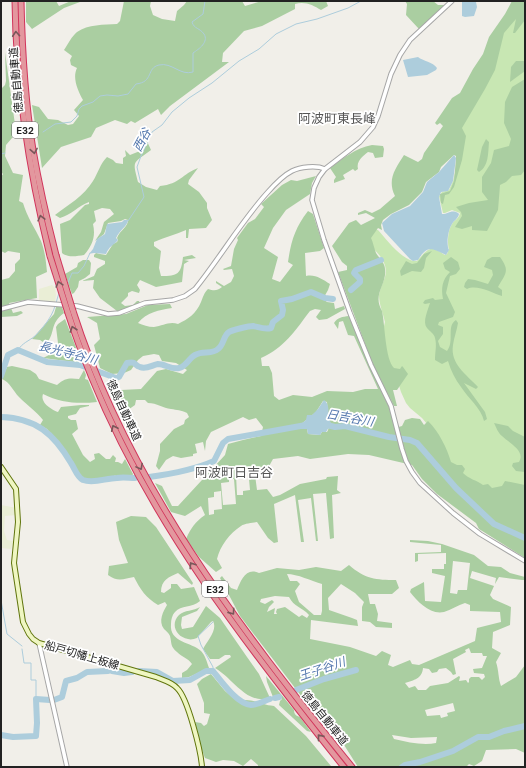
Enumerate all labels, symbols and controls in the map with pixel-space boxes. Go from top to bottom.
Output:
one-way arrow [11,31,20,37]
street label: 徳島自動車道 [6,47,26,113]
district label: 阿波町東長峰 [298,110,376,127]
road number: E32 [12,122,38,138]
water label: 西谷 [129,125,155,154]
one-way arrow [29,148,37,154]
one-way arrow [37,215,46,222]
one-way arrow [55,281,64,288]
one-way arrow [69,326,78,333]
water label: 長光寺谷川 [37,338,101,369]
street label: 徳島自動車道 [104,377,144,443]
water label: 日吉谷川 [325,406,377,430]
one-way arrow [111,424,119,432]
one-way arrow [135,463,143,470]
district label: 阿波町日吉谷 [195,464,273,481]
one-way arrow [189,562,197,569]
road number: E32 [202,581,228,597]
one-way arrow [227,608,234,615]
street label: 船戸切幡上板線 [43,638,121,672]
water label: 王子谷川 [297,653,349,684]
street label: 徳島自動車道 [299,688,351,748]
one-way arrow [317,734,324,741]

